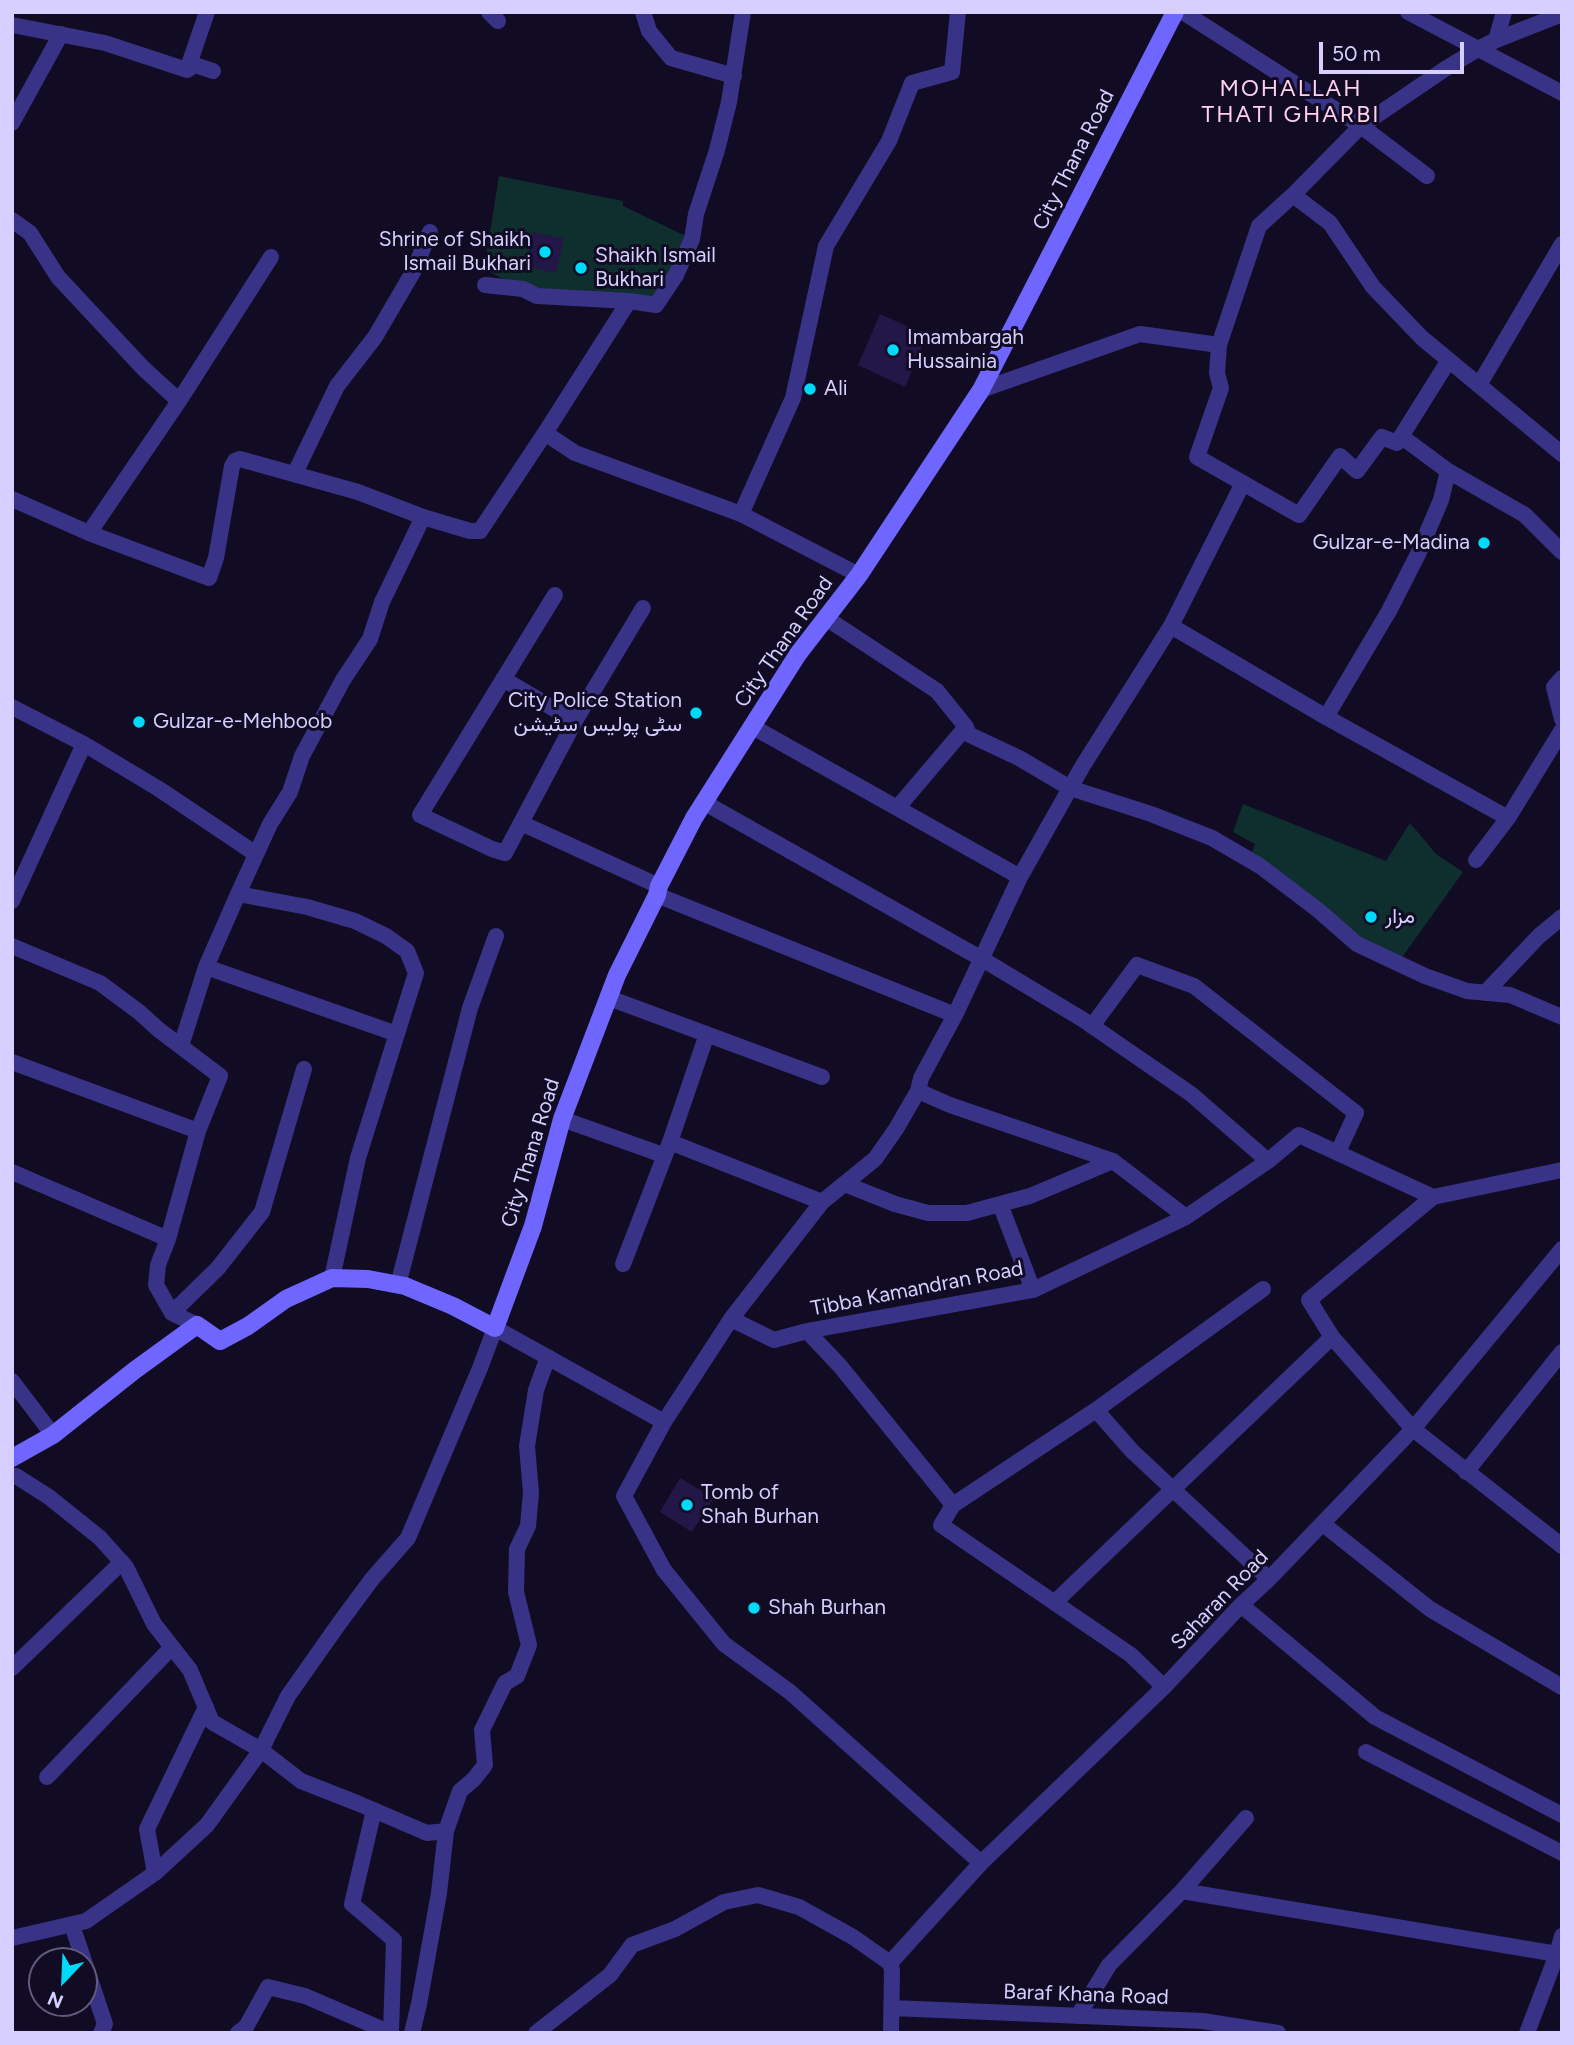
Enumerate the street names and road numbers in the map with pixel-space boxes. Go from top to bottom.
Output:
street label: City Thana Road [1028,86,1120,234]
street label: City Thana Road [729,572,839,712]
street label: City Thana Road [496,1076,566,1230]
street label: Tibba Kamandran Road [809,1256,1025,1322]
street label: Saharan Road [1166,1545,1274,1655]
street label: Baraf Khana Road [1003,1980,1169,2010]

